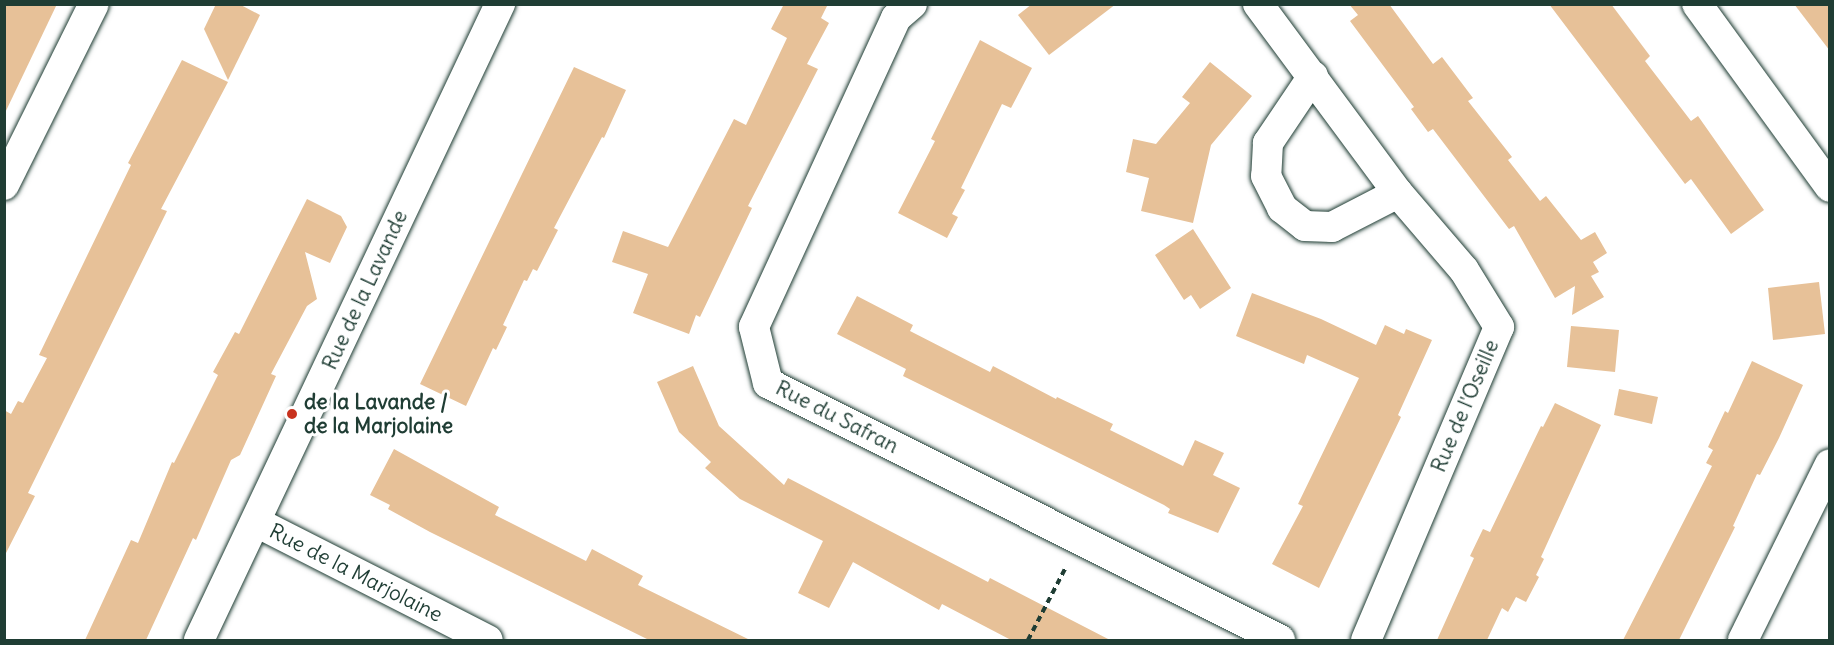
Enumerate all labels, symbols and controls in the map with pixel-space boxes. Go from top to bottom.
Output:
street label: Rue de la Lavande [317,206,413,374]
street label: Rue de l'Oseille [1426,336,1504,476]
street label: Rue du Safran [771,375,903,459]
place label: de la Lavande / de la Marjolaine [304,389,453,439]
marker: de la Lavande / de la Marjolaine [285,407,299,421]
street label: Rue de la Marjolaine [265,518,447,628]

